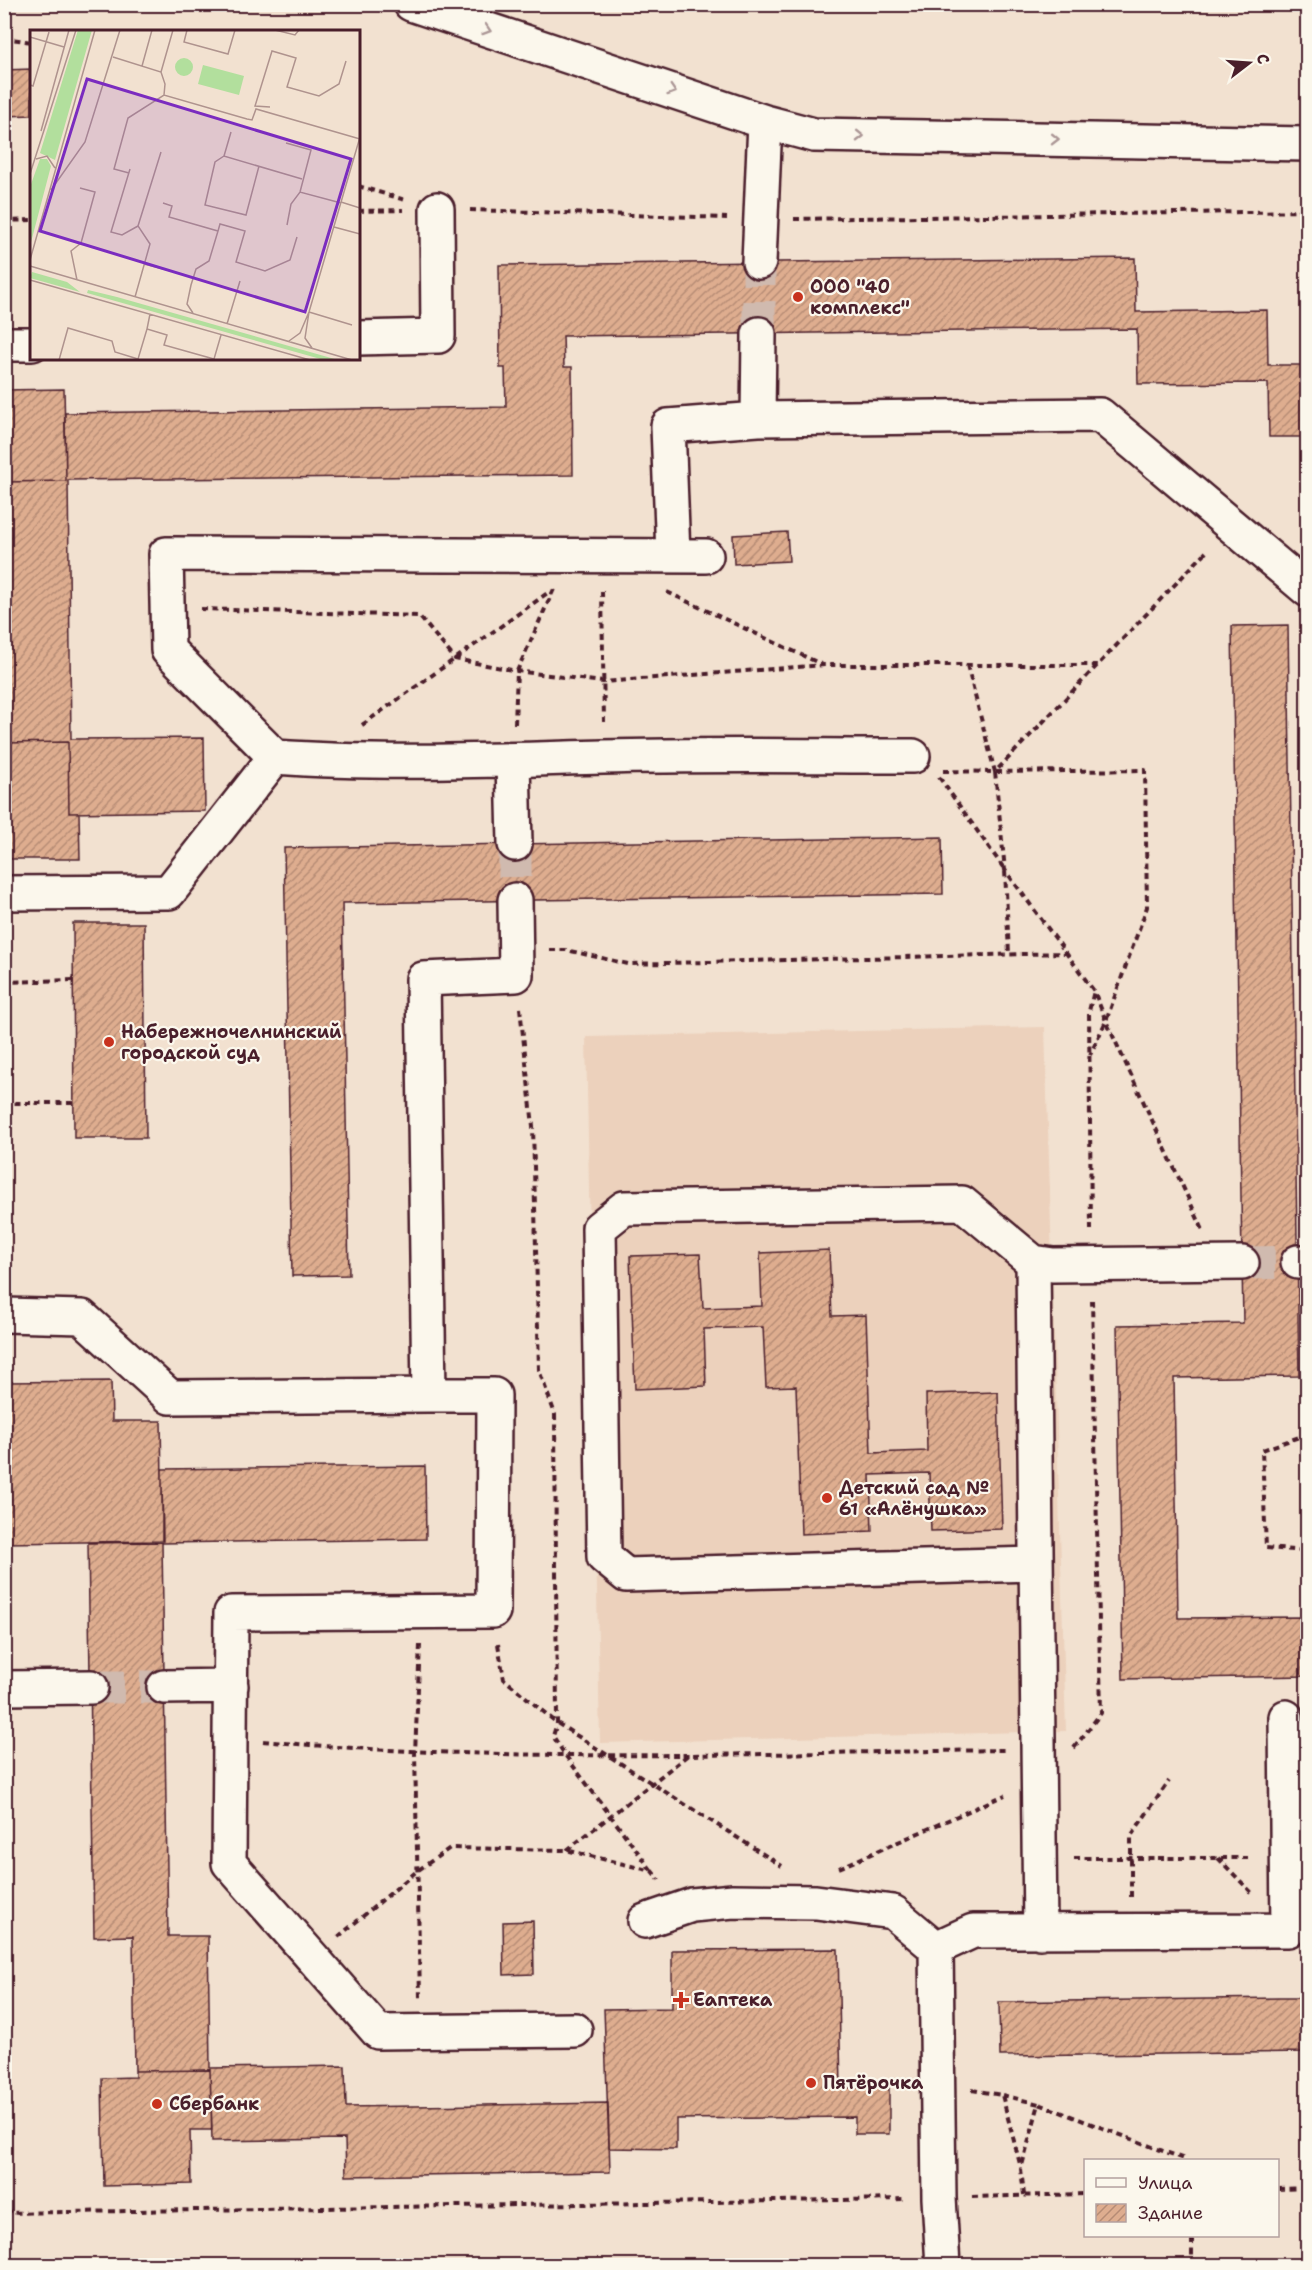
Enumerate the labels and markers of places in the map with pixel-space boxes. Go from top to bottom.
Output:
place label: ООО "40 комплекс" [810,275,910,320]
marker: ООО "40 комплекс" [791,290,805,304]
place label: Набережночелнинский городской суд [121,1020,342,1065]
marker: Набережночелнинский городской суд [102,1035,116,1049]
place label: Детский сад № 61 «Алёнушка» [839,1476,989,1521]
marker: Детский сад № 61 «Алёнушка» [820,1491,834,1505]
place label: Еаптека [693,1988,773,2012]
marker: Еаптека [674,1993,688,2007]
place label: Пятёрочка [823,2071,924,2095]
marker: Пятёрочка [804,2076,818,2090]
place label: Сбербанк [169,2092,259,2116]
marker: Сбербанк [150,2097,164,2111]

